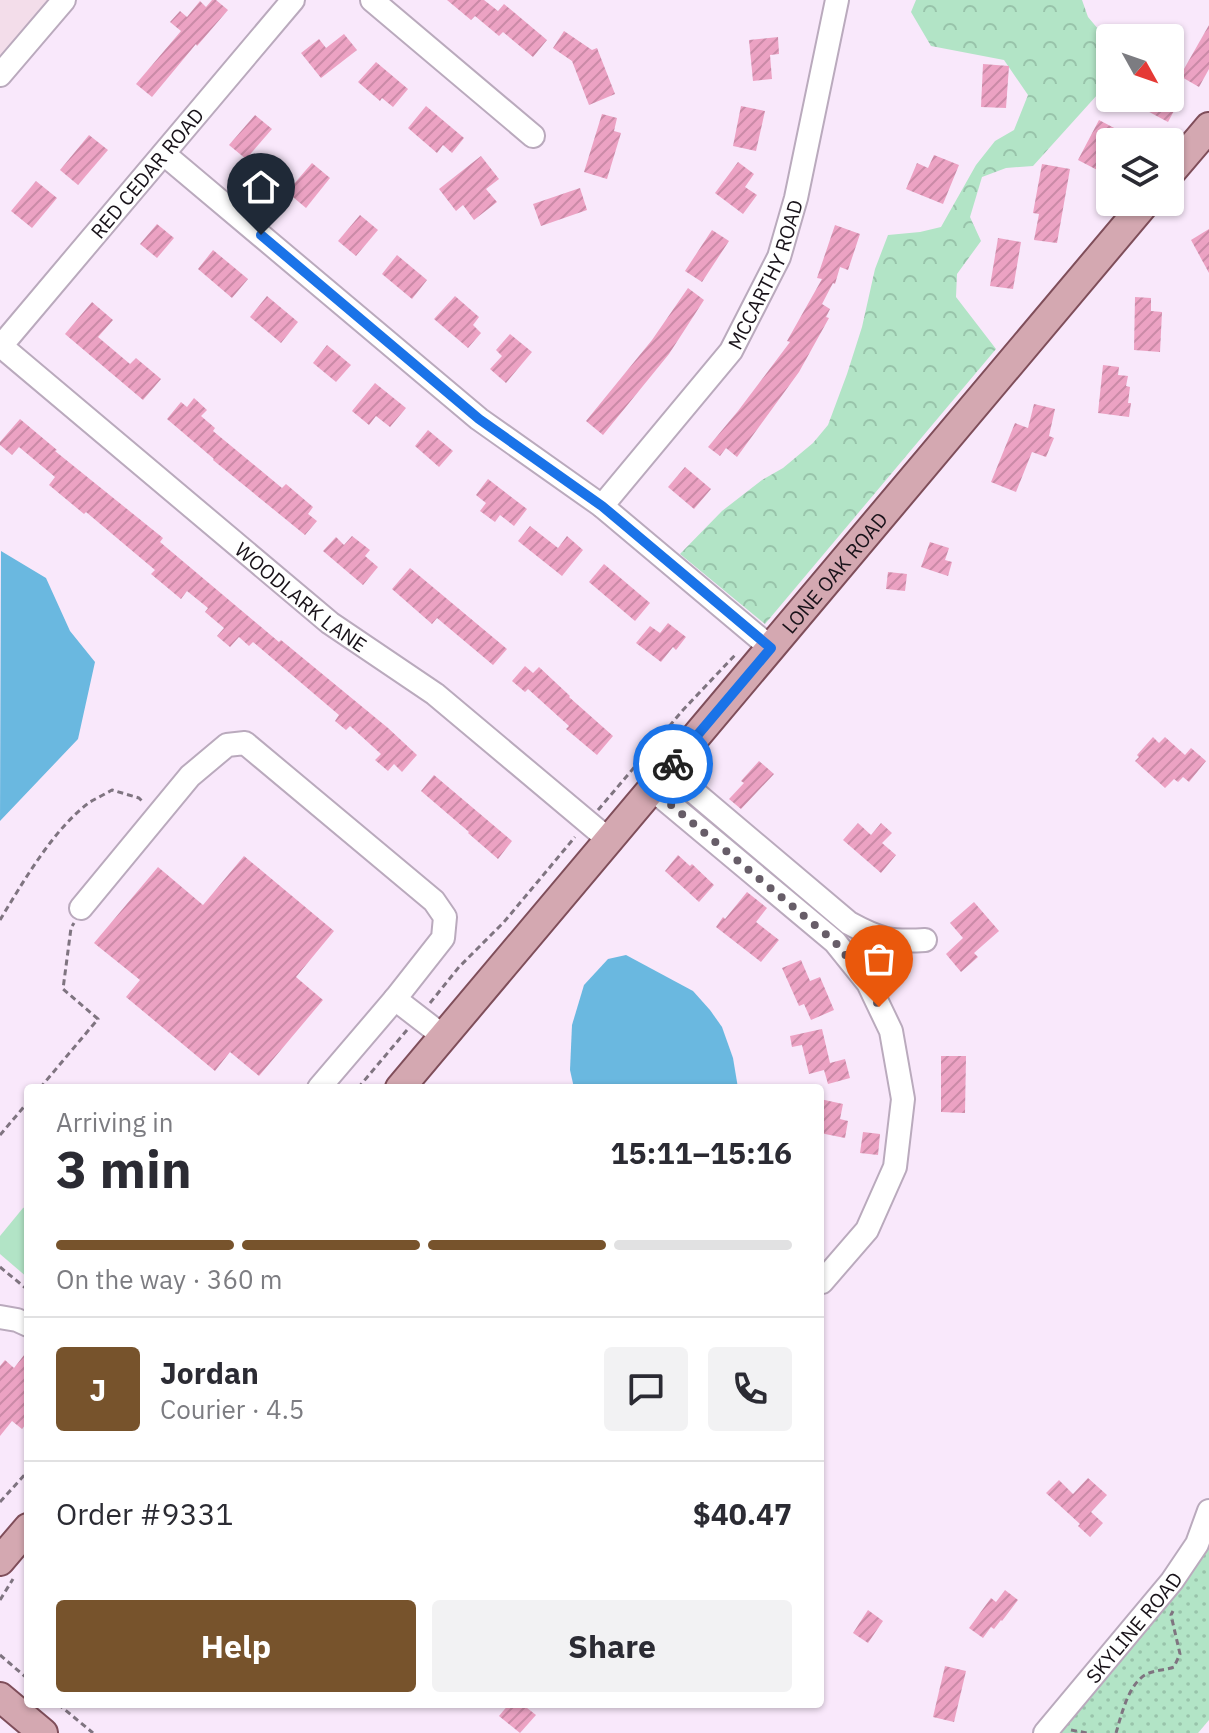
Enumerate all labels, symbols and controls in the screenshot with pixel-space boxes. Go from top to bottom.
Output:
north arrow [1096,24,1184,112]
map controls [1096,24,1184,216]
street label: RED CEDAR ROAD [84,102,210,244]
button: layers [1096,128,1184,216]
pin [227,153,295,235]
icon: home [239,165,283,209]
street label: MCCARTHY ROAD [721,196,808,354]
street label: LONE OAK ROAD [775,506,893,639]
street label: WOODLARK LANE [230,535,373,658]
courier [633,724,713,804]
icon: bike [651,742,695,786]
pin [845,925,913,1007]
icon: bag [857,937,901,981]
text: Arriving in [56,1105,173,1139]
text: 15:11–15:16 [611,1133,792,1172]
text: 3 min [56,1135,192,1202]
text: On the way · 360 m [56,1262,282,1296]
button: chat [604,1347,688,1431]
button: phone [708,1347,792,1431]
text: Jordan [160,1353,259,1392]
text: J [90,1370,106,1409]
text: Courier · 4.5 [160,1392,304,1426]
text: Order #9331 [56,1494,233,1533]
text: $40.47 [693,1494,792,1533]
street label: SKYLINE ROAD [1079,1566,1188,1688]
button: Help [56,1600,416,1692]
button: Share [432,1600,792,1692]

